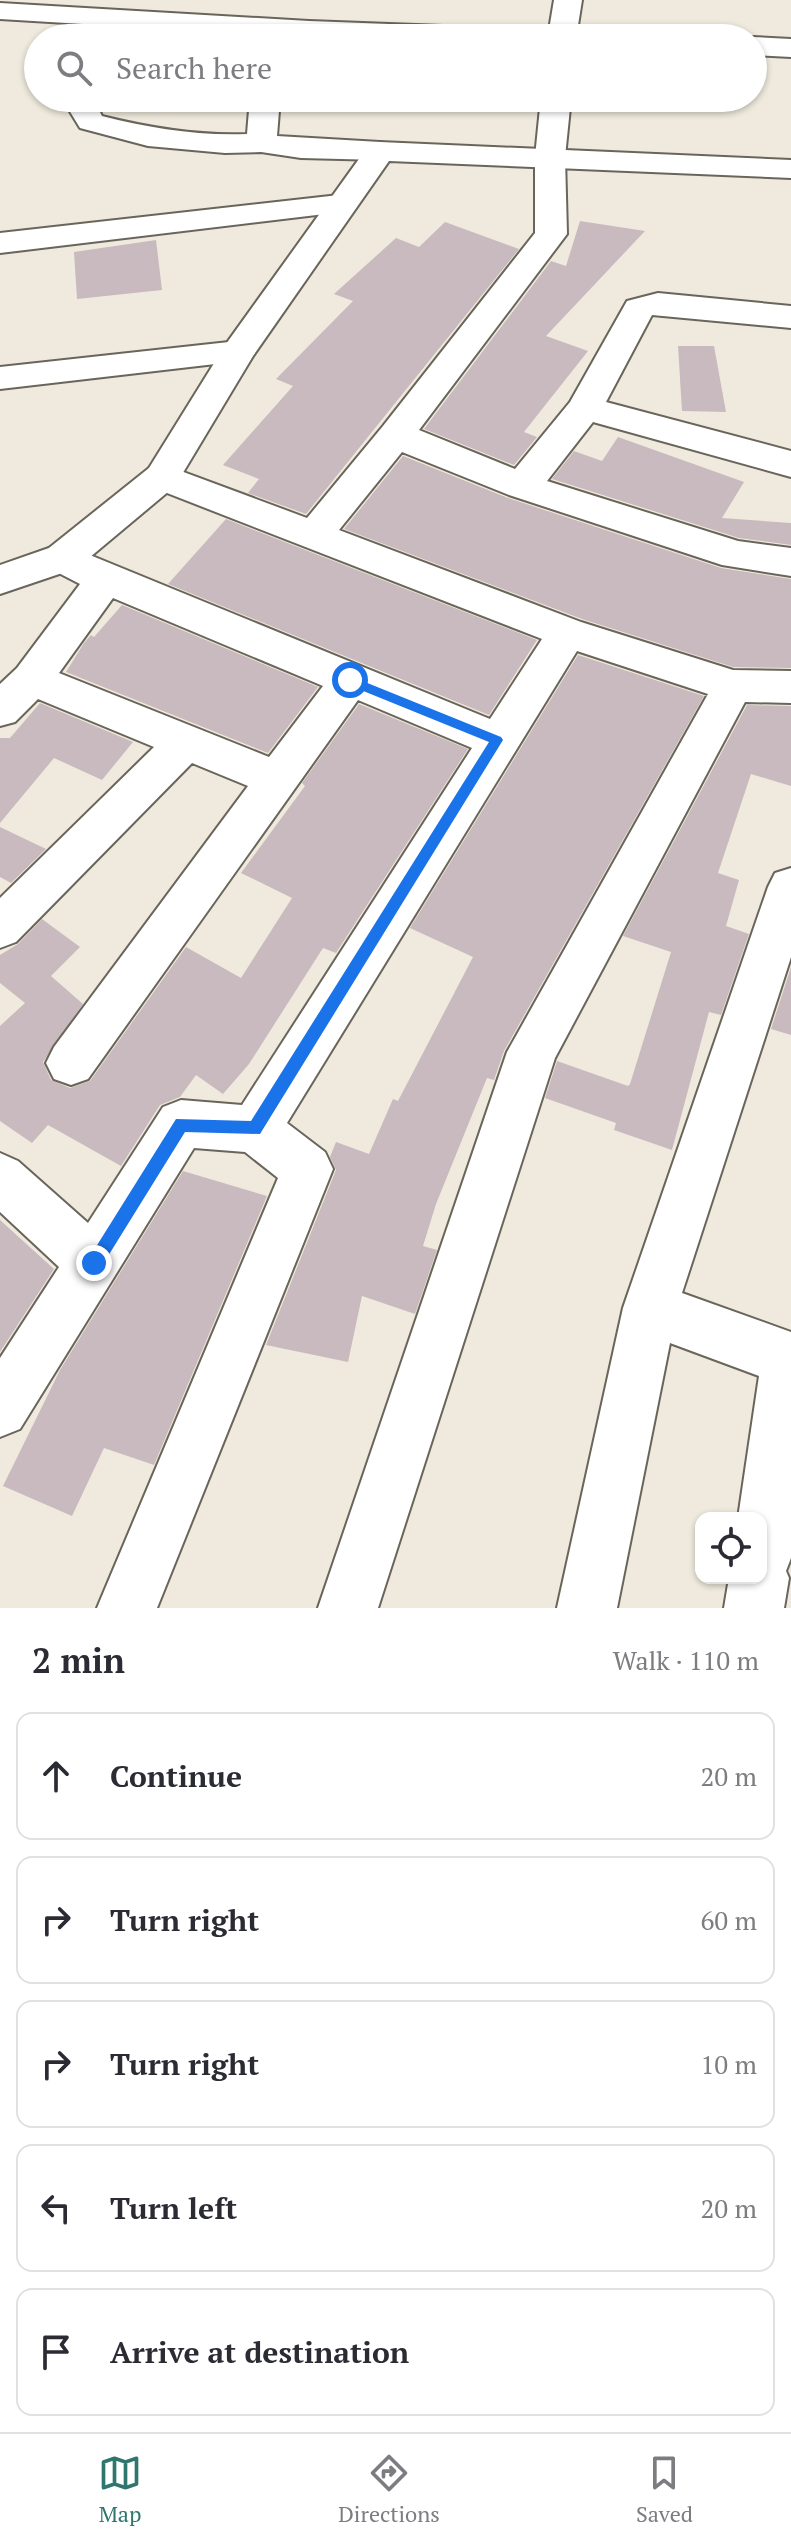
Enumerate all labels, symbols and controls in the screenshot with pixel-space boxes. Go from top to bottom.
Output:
search box [24,24,767,112]
icon: search [52,46,96,90]
text: Search here [116,48,272,88]
route start [332,662,368,698]
route end [76,1245,112,1281]
map controls [695,1512,767,1584]
button: locate [695,1512,767,1584]
text: 2 min [32,1638,125,1683]
text: Walk · 110 m [613,1643,759,1677]
icon: ahead [34,1754,78,1798]
text: Continue [110,1756,242,1796]
text: 20 m [701,1759,757,1793]
icon: right [34,1898,78,1942]
text: Turn right [110,1900,259,1940]
text: 60 m [701,1903,757,1937]
icon: right [34,2042,78,2086]
text: Turn right [110,2044,259,2084]
text: 10 m [701,2047,757,2081]
icon: left [34,2186,78,2230]
text: Turn left [110,2188,237,2228]
text: 20 m [701,2191,757,2225]
icon: arrive [34,2330,78,2374]
text: Arrive at destination [110,2332,409,2372]
tab: Map [98,2451,142,2528]
tab: Directions [338,2451,440,2528]
tab: Saved [636,2451,693,2528]

